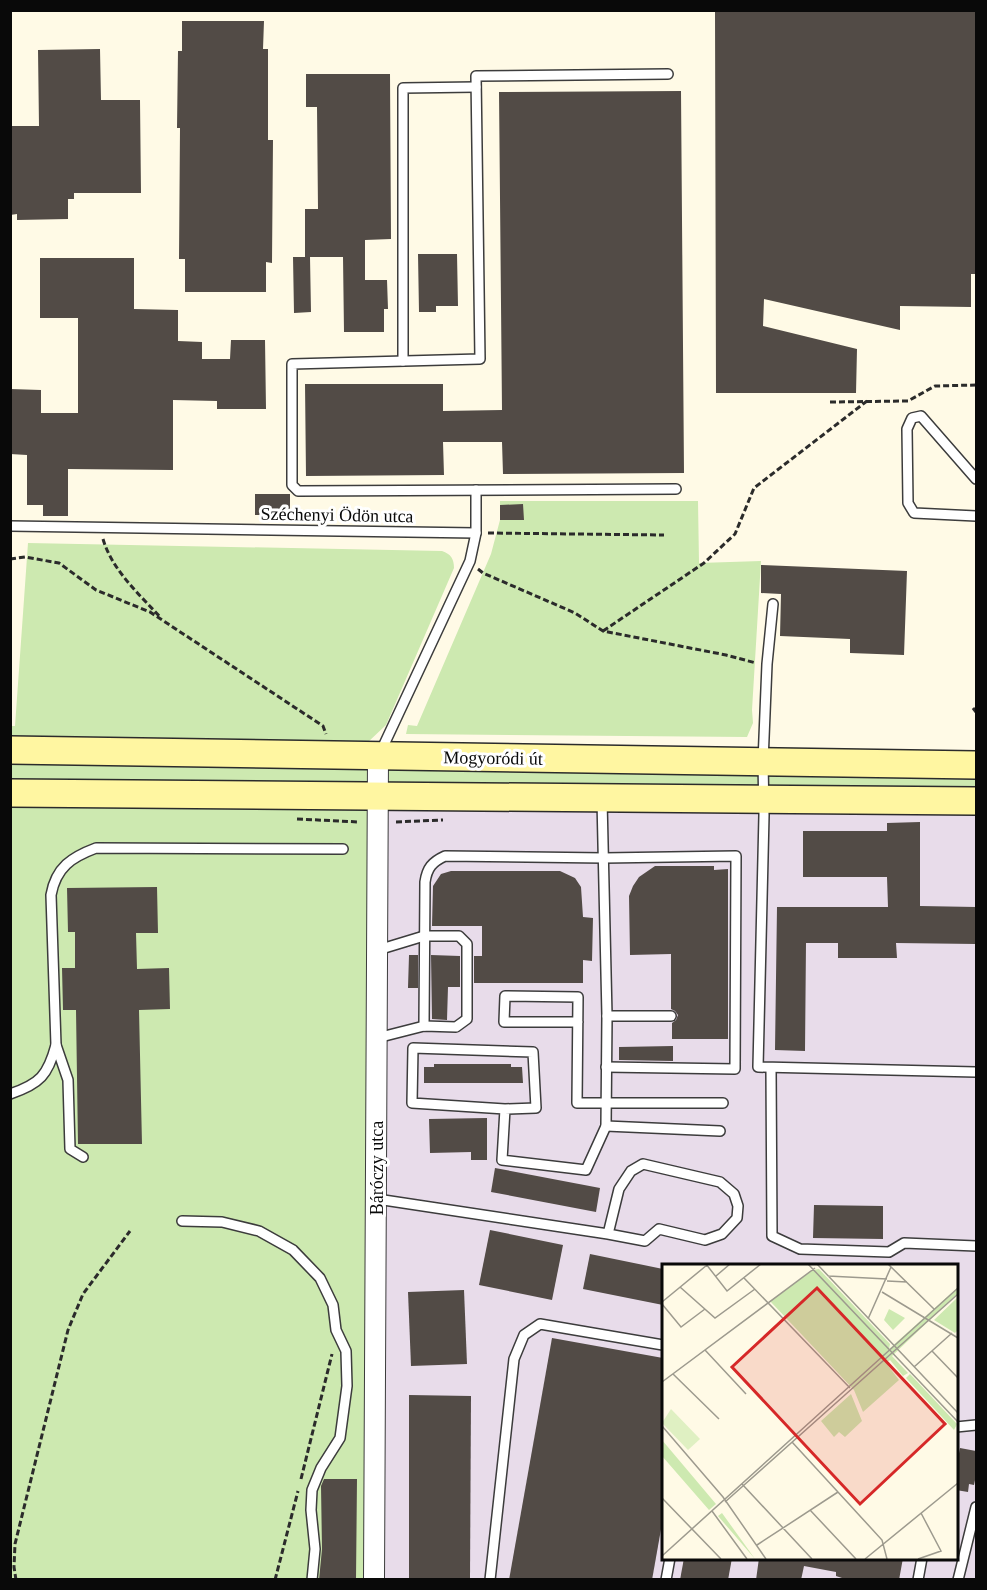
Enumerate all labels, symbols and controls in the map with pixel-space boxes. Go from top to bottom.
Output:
street label: Széchenyi Ödön utca [260,504,414,526]
street label: Mogyoródi út [443,747,543,769]
street label: Báróczy utca [367,1121,387,1215]
inset map [662,1264,957,1560]

